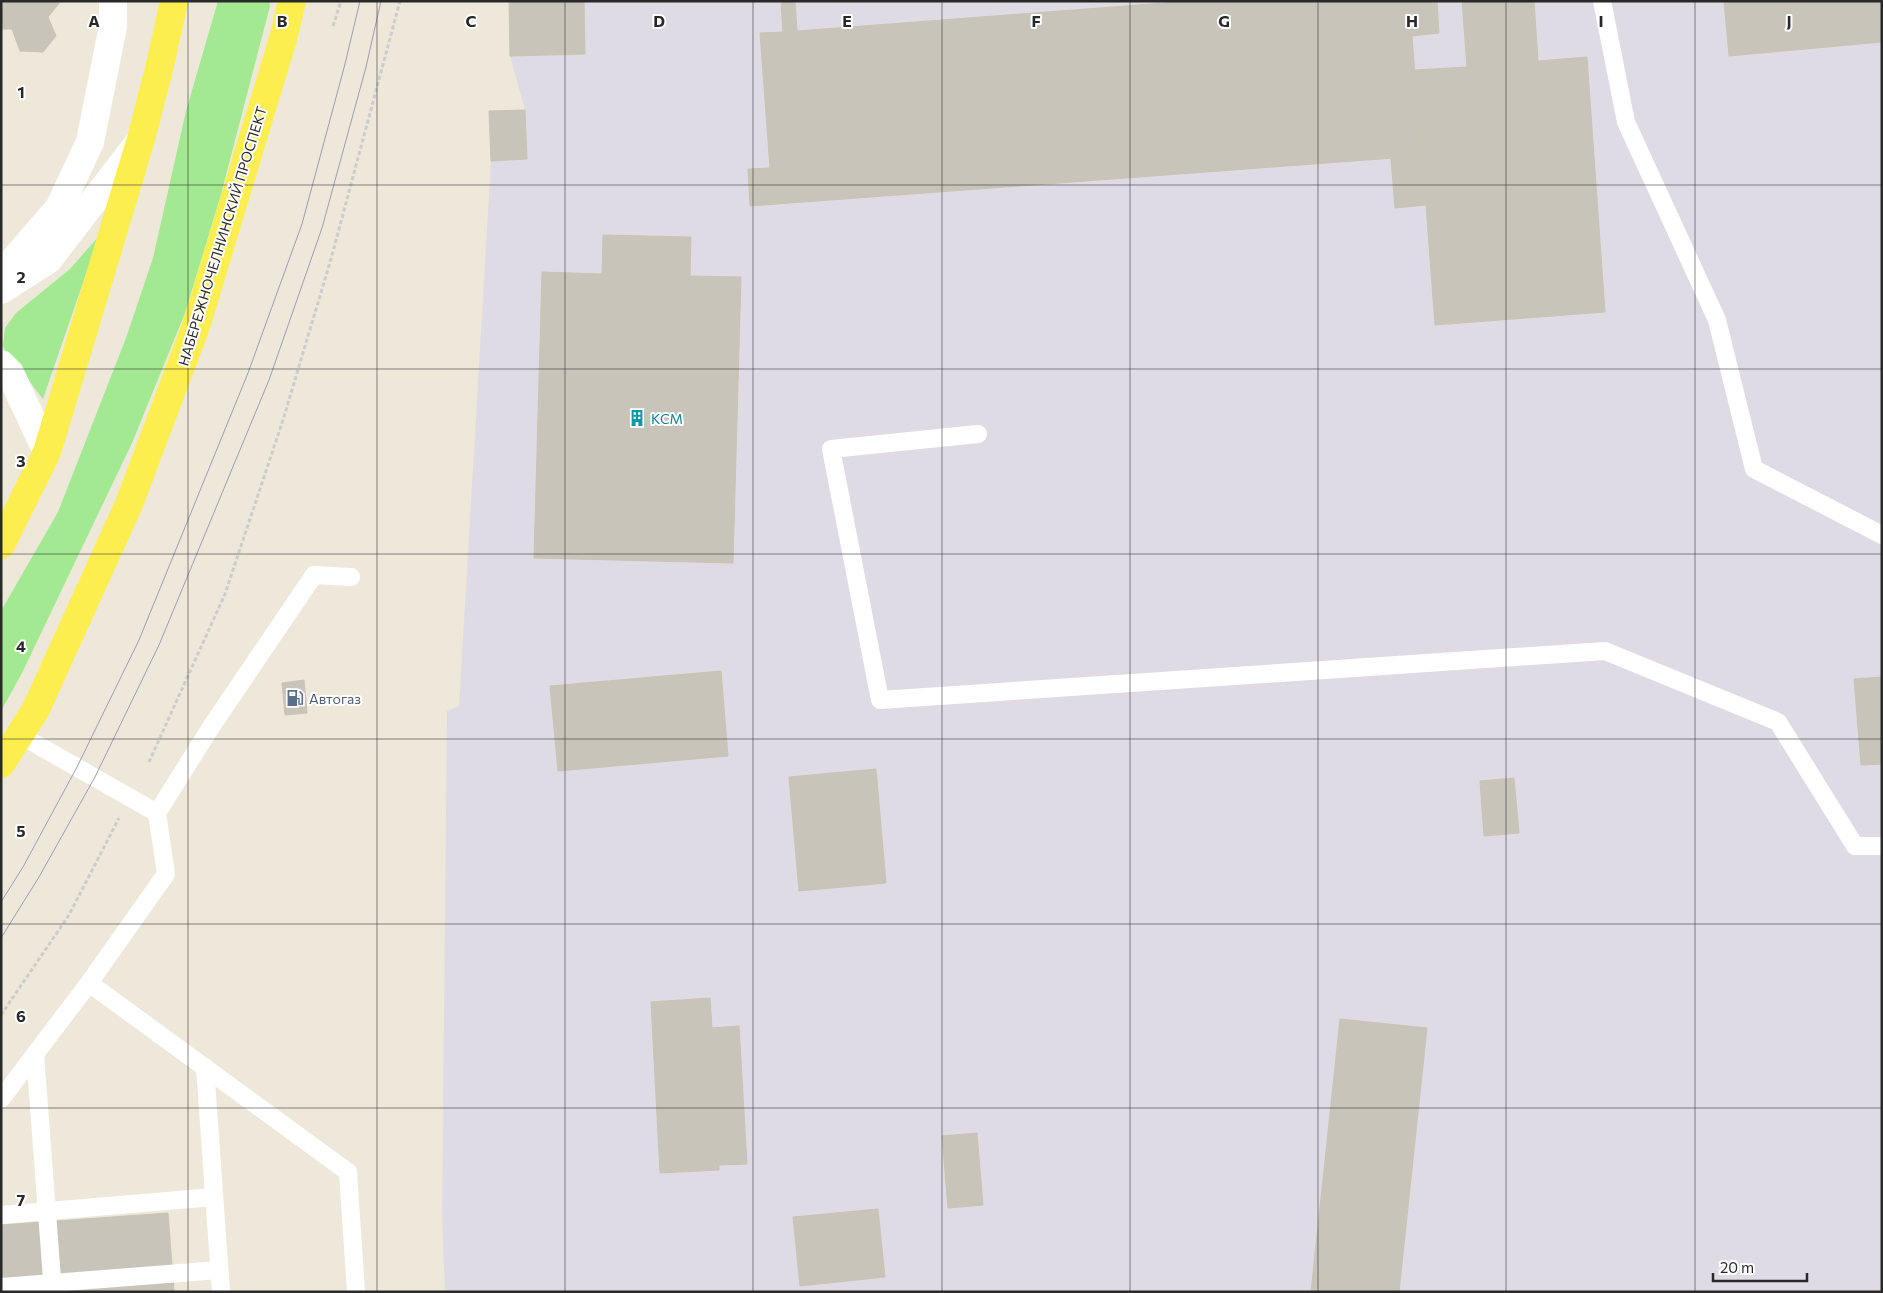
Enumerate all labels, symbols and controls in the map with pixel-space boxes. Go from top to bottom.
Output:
text: A [88,11,100,30]
text: B [277,11,288,30]
text: C [466,11,477,30]
text: D [653,11,665,30]
text: E [842,11,852,30]
text: F [1031,11,1041,30]
text: G [1218,11,1230,30]
text: H [1406,11,1418,30]
text: I [1598,11,1604,30]
text: J [1786,11,1792,30]
text: 1 [17,82,25,101]
street label: НАБЕРЕЖНОЧЕЛНИНСКИЙ ПРОСПЕКТ [174,104,270,368]
text: 2 [16,267,26,286]
building icon: КСМ [627,408,647,428]
place label: КСМ [651,410,683,427]
text: 3 [16,451,26,470]
text: 4 [16,636,26,655]
fuel station icon: Автогаз [285,688,305,708]
place label: Автогаз [309,690,361,707]
text: 5 [16,821,26,840]
text: 6 [16,1006,26,1025]
text: 7 [17,1190,26,1209]
scale bar [1713,1250,1807,1282]
text: 20 m [1720,1258,1754,1276]

